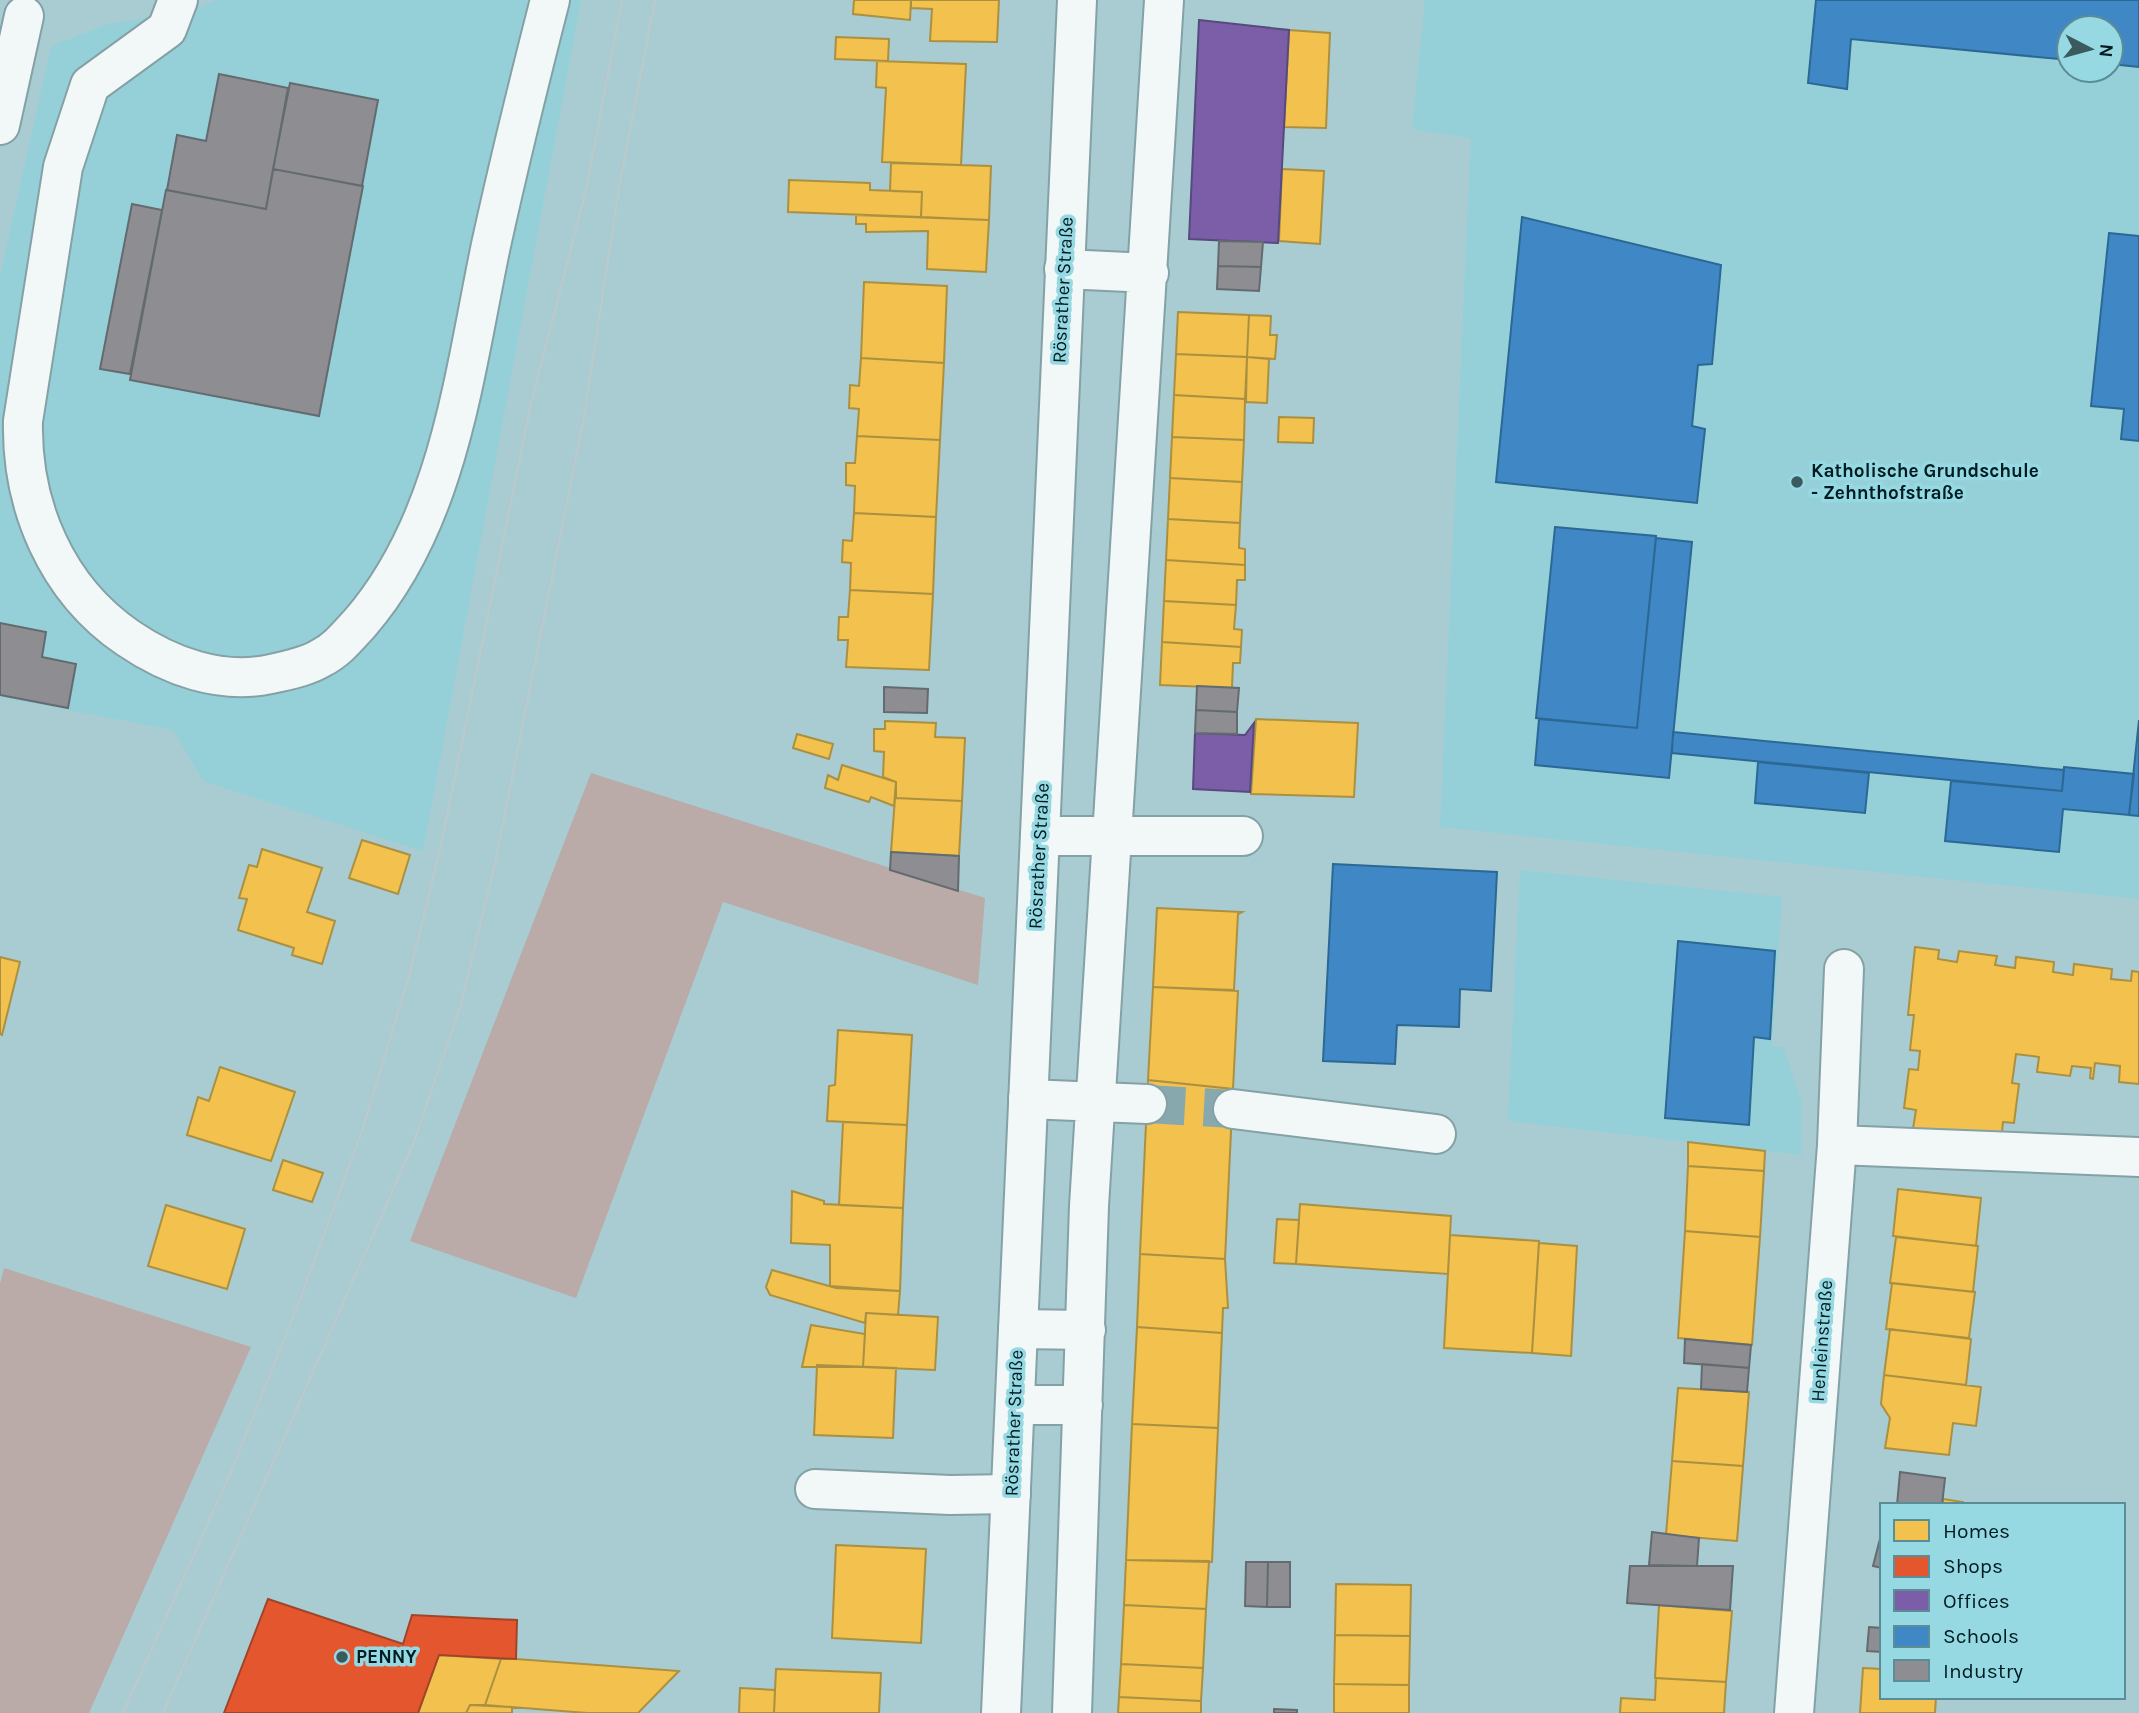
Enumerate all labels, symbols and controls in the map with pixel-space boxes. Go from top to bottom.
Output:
north arrow [2055,14,2125,84]
text: N [2094,43,2118,59]
street label: Rösrather Straße [1048,216,1078,364]
place label: Katholische Grundschule - Zehnthofstraße [1811,460,2039,504]
marker: Katholische Grundschule - Zehnthofstraße [1789,474,1805,490]
street label: Rösrather Straße [1024,782,1054,930]
street label: Henleinstraße [1807,1279,1837,1403]
street label: Rösrather Straße [1000,1349,1028,1497]
legend [1880,1503,2125,1699]
text: Homes [1943,1519,2010,1543]
text: Shops [1943,1554,2003,1578]
text: Offices [1943,1589,2010,1613]
text: Schools [1943,1624,2019,1648]
place label: PENNY [356,1646,417,1668]
marker: PENNY [334,1649,350,1665]
text: Industry [1943,1659,2023,1683]

